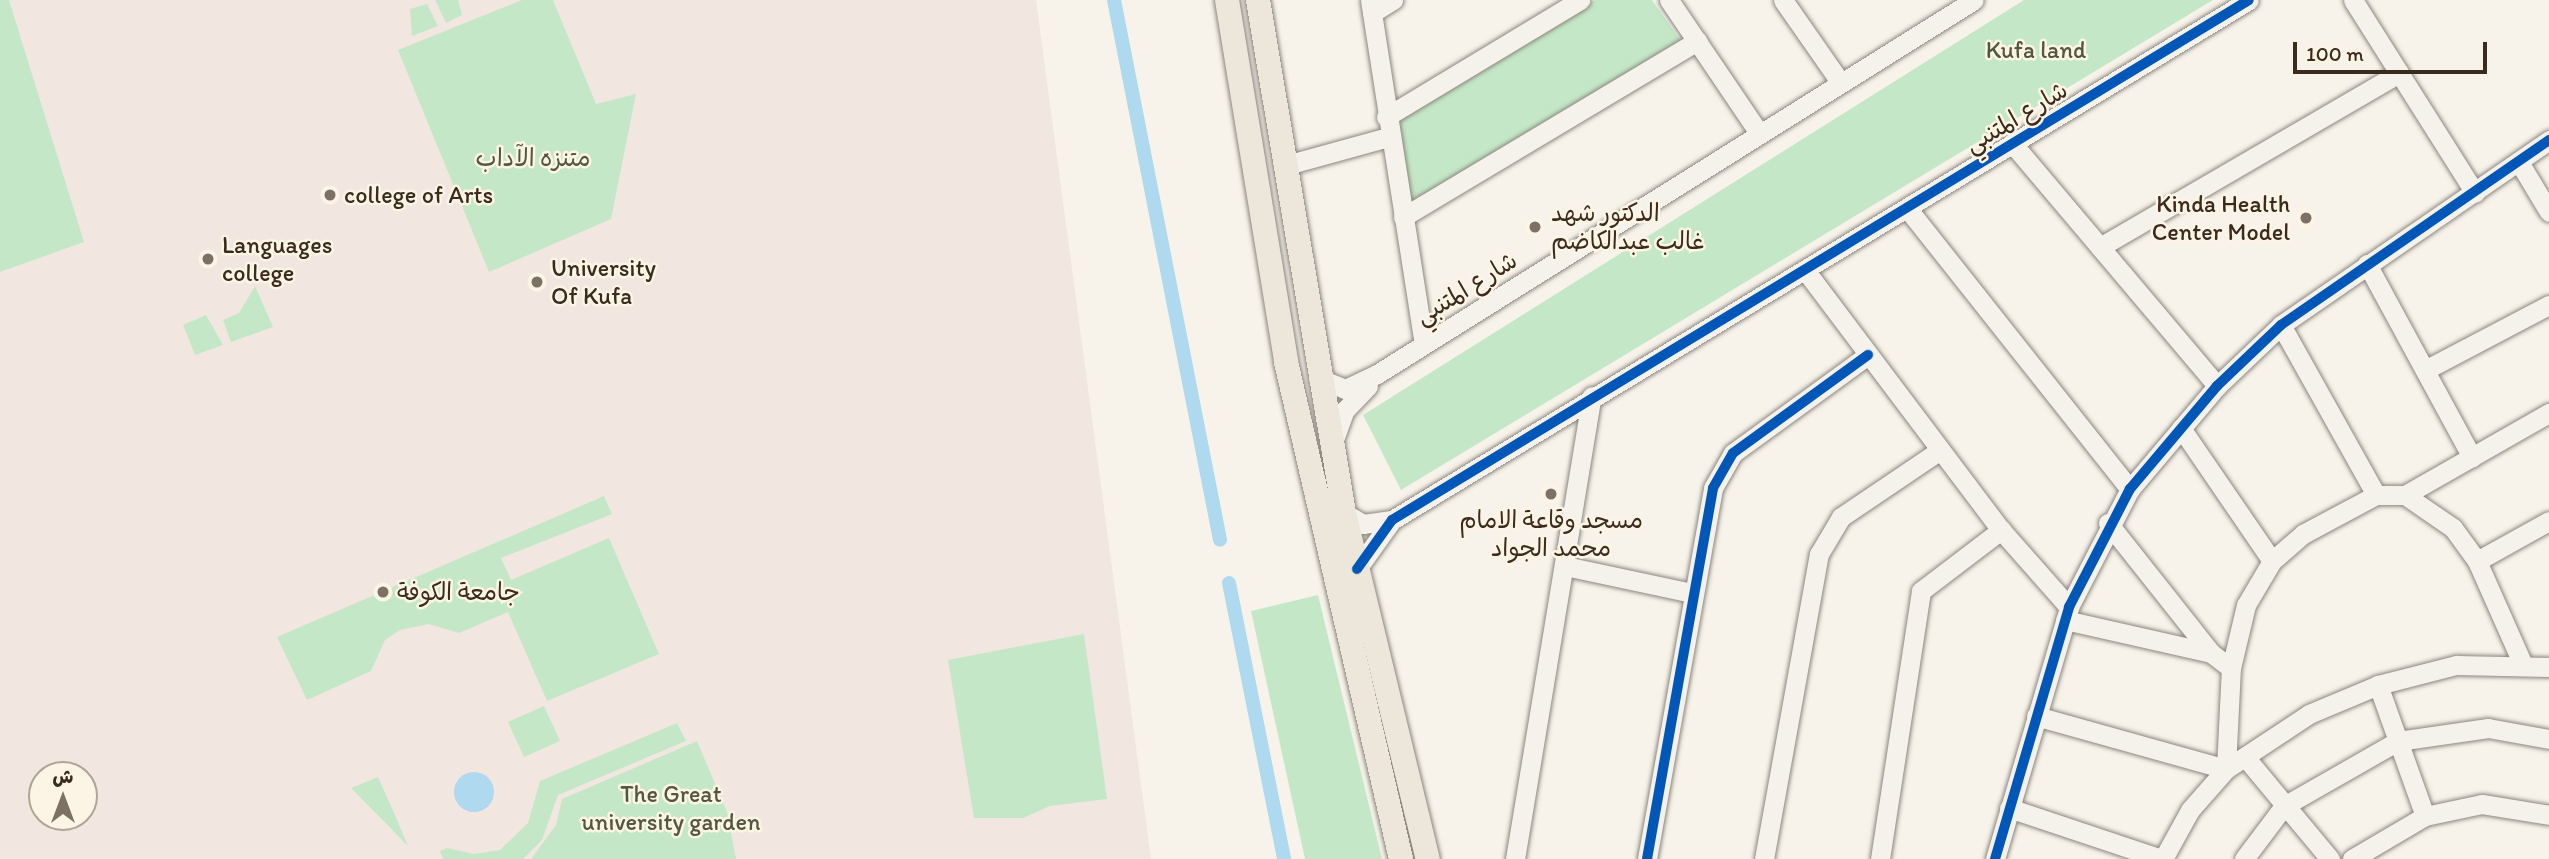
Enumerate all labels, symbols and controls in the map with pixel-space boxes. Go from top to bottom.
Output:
scale bar [2297,28,2491,72]
park label: Kufa land [1986,36,2086,64]
text: 100 m [2306,41,2364,66]
street label: شارع المتنبي [1959,75,2073,159]
park label: متنزه الآداب [476,144,590,172]
place label: college of Arts [344,181,493,209]
marker: college of Arts [322,187,338,203]
place label: Kinda Health Center Model [2152,190,2290,246]
place label: الدكتور شهد غالب عبدالكاضم [1551,199,1704,255]
marker: Kinda Health Center Model [2296,208,2316,228]
marker: الدكتور شهد غالب عبدالكاضم [1525,217,1545,237]
place label: Languages college [222,231,332,287]
street label: شارع المتنبي [1410,245,1522,331]
marker: Languages college [200,251,216,267]
place label: University Of Kufa [551,254,656,310]
marker: University Of Kufa [529,274,545,290]
marker: مسجد وقاعة الامام محمد الجواد [1543,486,1559,502]
place label: مسجد وقاعة الامام محمد الجواد [1459,506,1643,562]
place label: جامعة الكوفة [397,578,520,606]
marker: جامعة الكوفة [375,584,391,600]
north arrow [28,761,98,831]
text: ش [53,765,73,788]
park label: The Great university garden [581,780,761,836]

